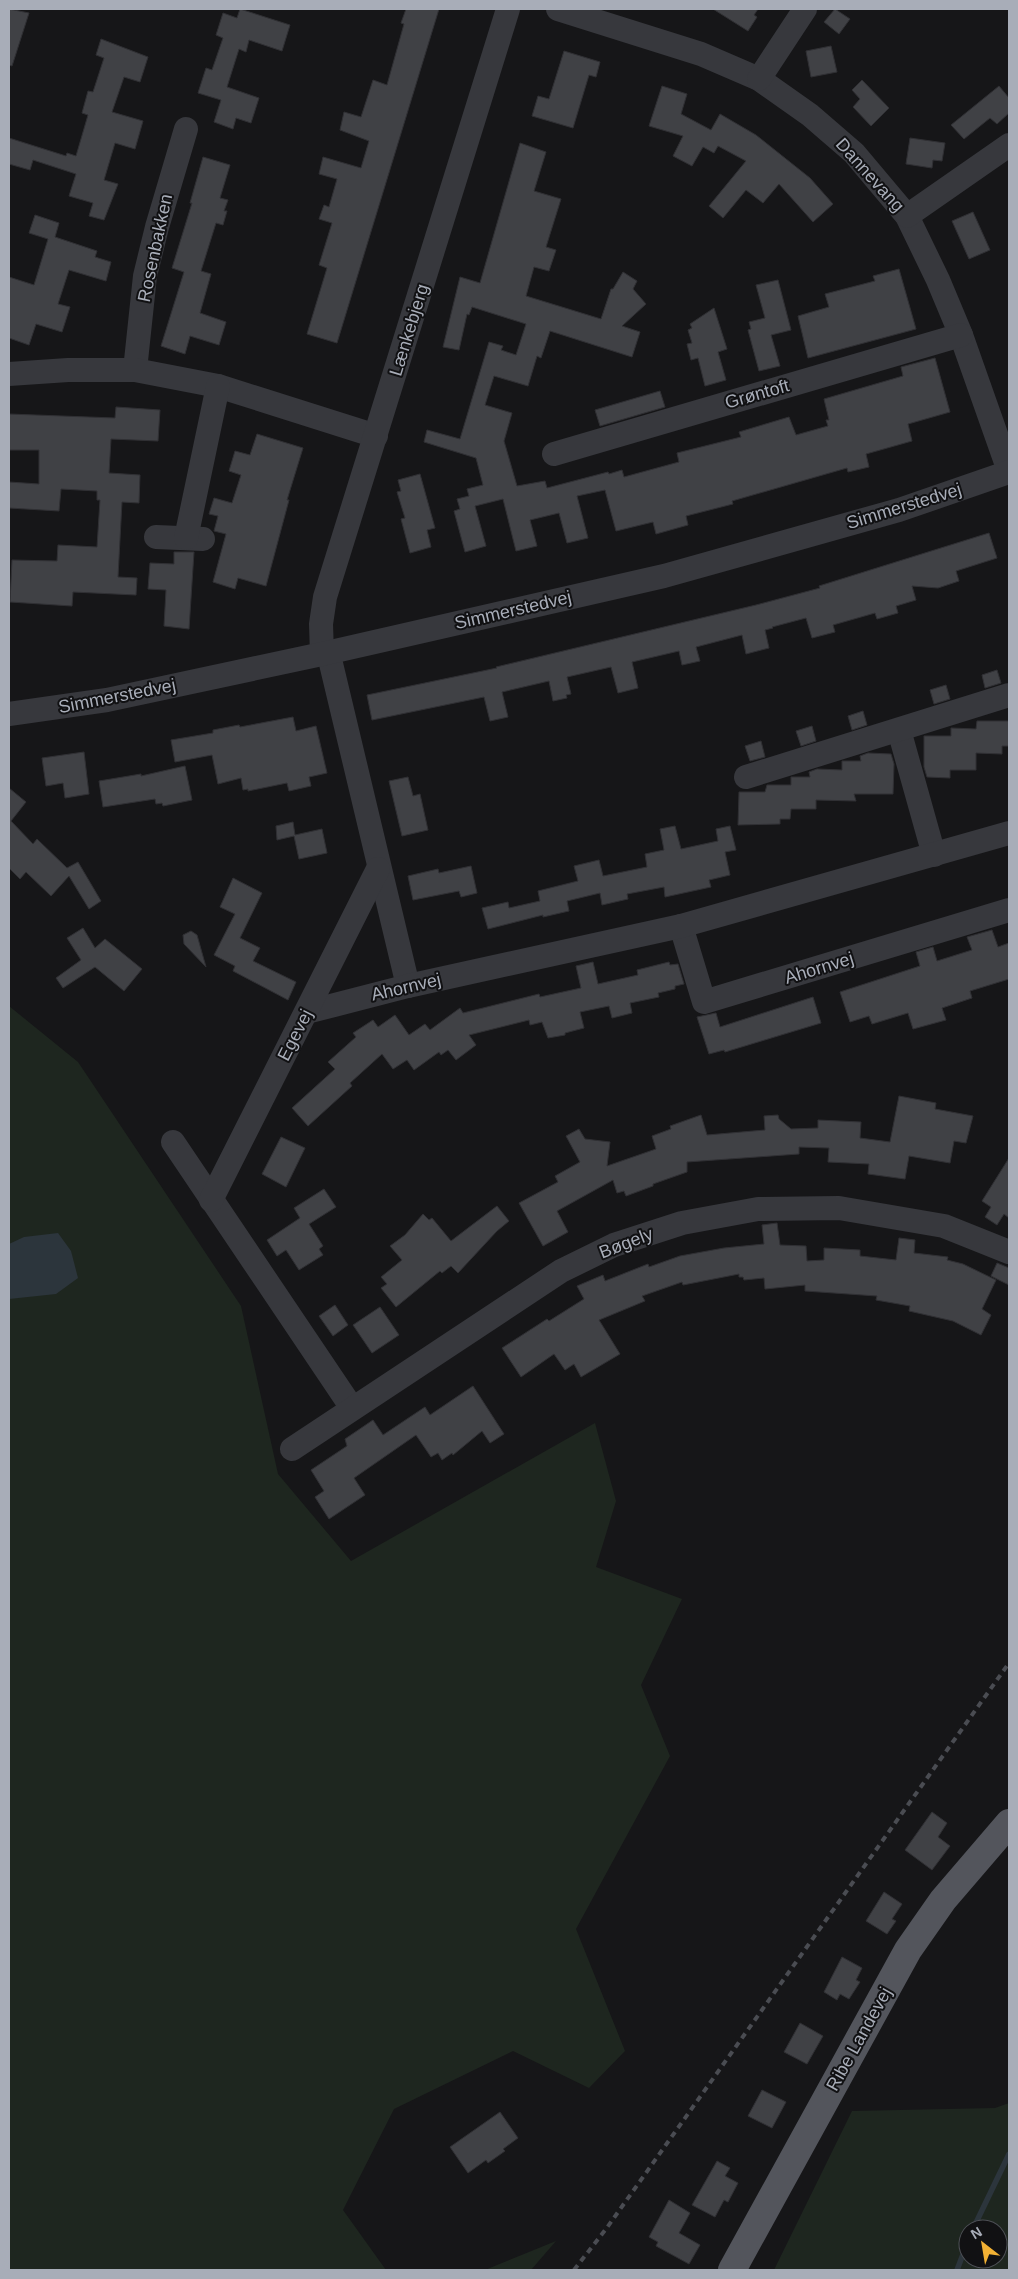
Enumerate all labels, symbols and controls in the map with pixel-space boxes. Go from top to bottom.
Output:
street label: Dannevang [832,134,908,216]
street label: Rosenbakken [134,192,176,304]
street label: Lænkebjerg [386,282,432,378]
street label: Grøntoft [723,375,791,413]
street label: Simmerstedvej [844,479,964,533]
street label: Simmerstedvej [453,587,573,633]
street label: Simmerstedvej [57,675,177,717]
street label: Ahornvej [782,948,856,988]
street label: Ahornvej [369,969,443,1005]
street label: Egevej [274,1006,316,1064]
street label: Bøgely [596,1224,656,1262]
street label: Ribe Landevej [822,1984,896,2094]
north arrow [958,2219,1008,2269]
text: N [968,2223,985,2242]

